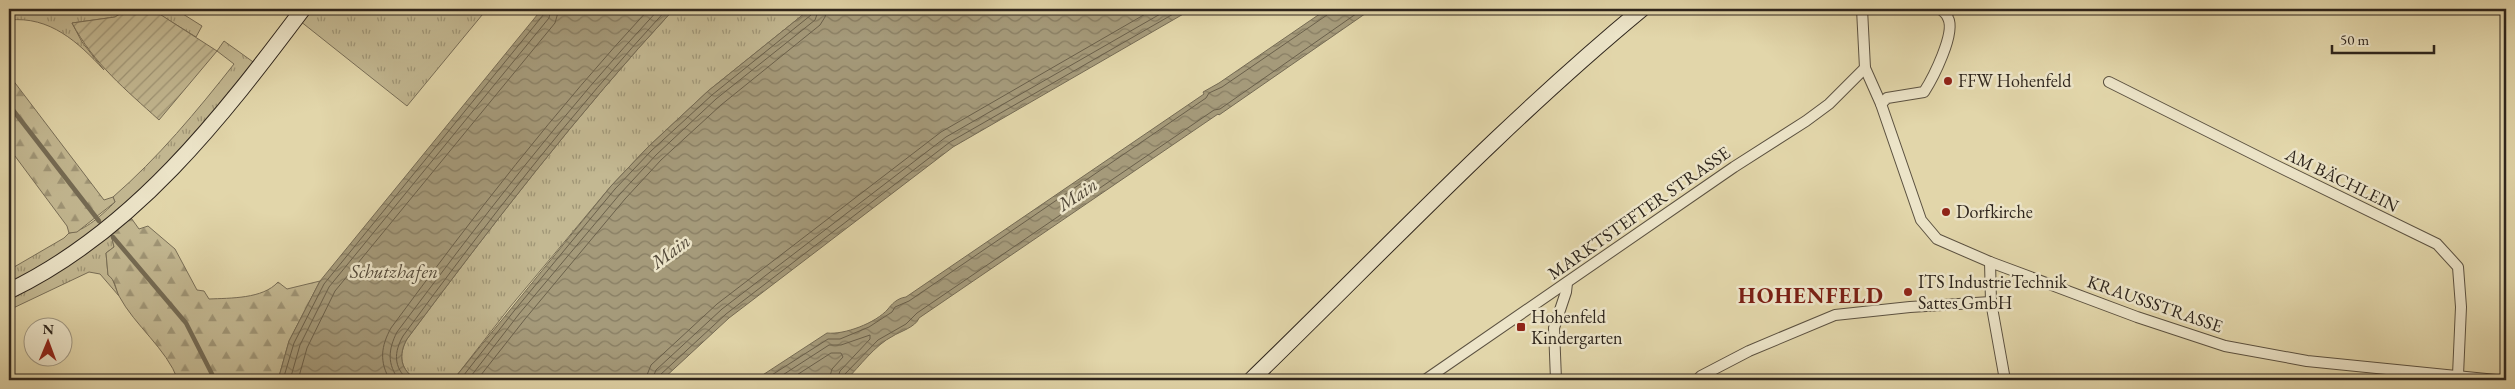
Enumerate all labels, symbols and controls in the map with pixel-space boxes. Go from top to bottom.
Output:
scale bar [2332,22,2435,54]
text: 50 m [2340,30,2369,49]
place label: FFW Hohenfeld [1958,69,2072,92]
marker: FFW Hohenfeld [1942,75,1954,87]
street label: MARKTSTEFTER STRASSE [1543,141,1734,284]
street label: AM BÄCHLEIN [2281,142,2403,217]
water label: Main [1052,172,1102,217]
place label: Dorfkirche [1956,200,2033,223]
marker: Dorfkirche [1940,206,1952,218]
water label: Main [645,228,695,275]
water label: Schutzhafen [349,259,438,284]
place label: ITS IndustrieTechnik Sattes GmbH [1918,270,2068,314]
street label: KRAUSSSTRASSE [2084,270,2226,337]
district label: HOHENFELD [1738,281,1884,310]
marker: ITS IndustrieTechnik Sattes GmbH [1902,286,1914,298]
place label: Hohenfeld Kindergarten [1531,305,1623,349]
north arrow [22,316,72,366]
text: N [42,320,55,338]
marker: Hohenfeld Kindergarten [1515,321,1527,333]

